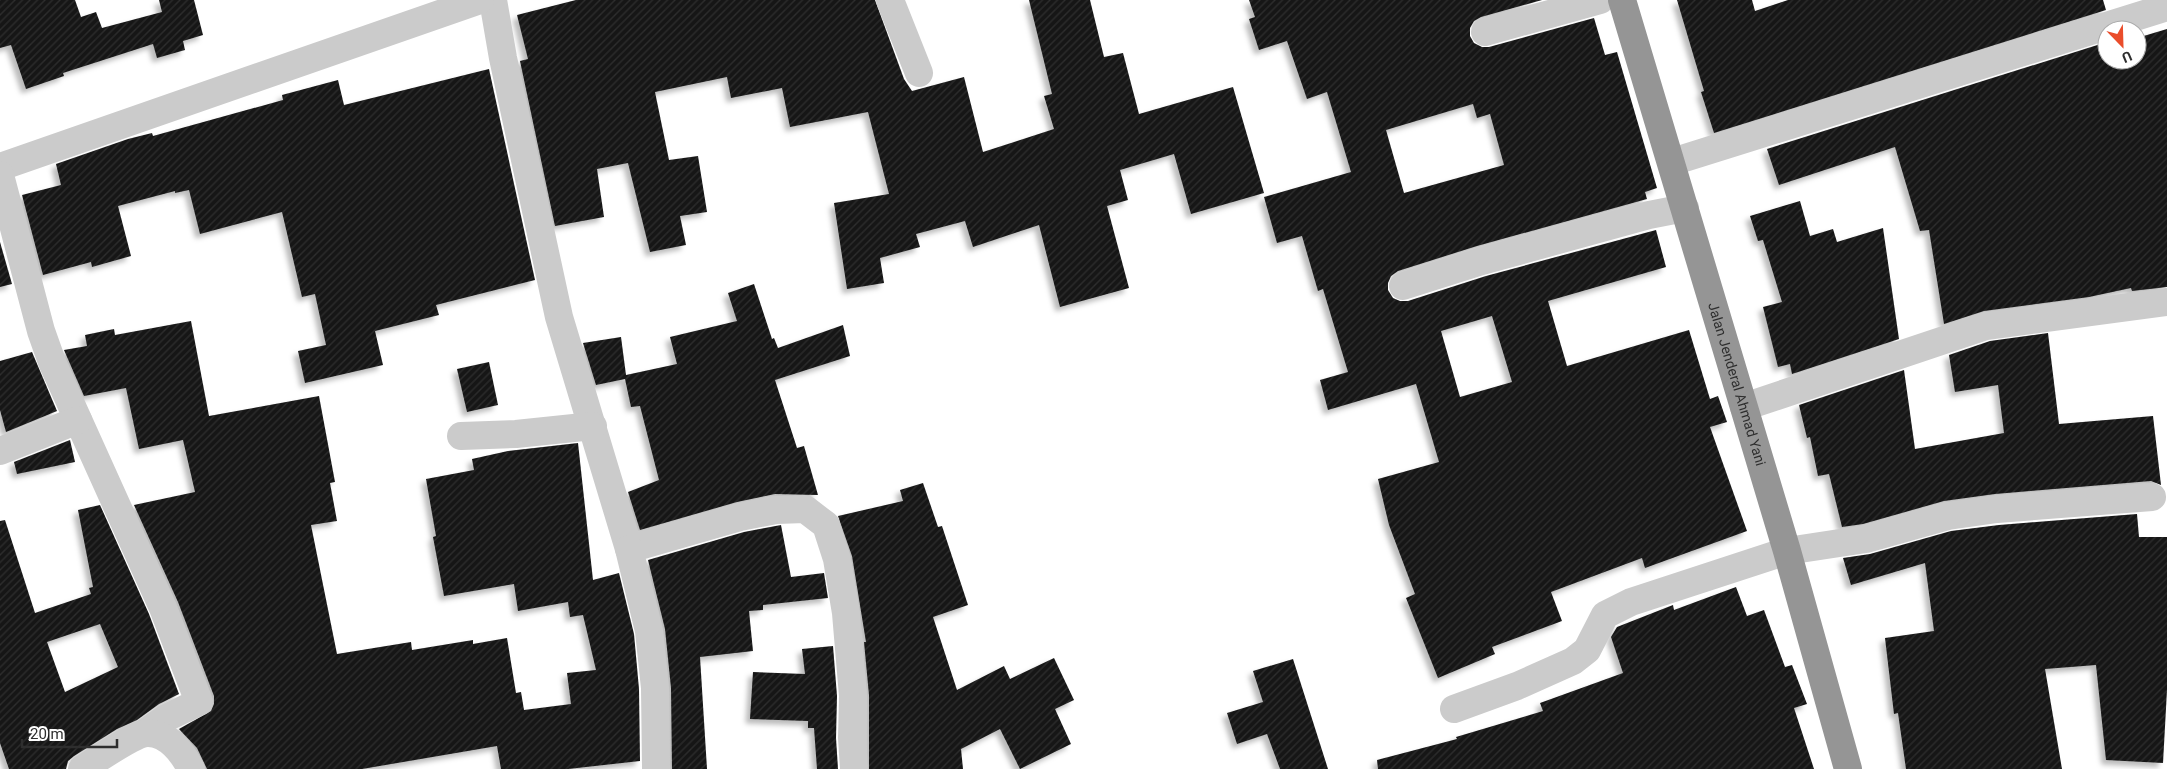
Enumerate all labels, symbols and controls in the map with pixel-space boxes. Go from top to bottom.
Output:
north arrow [2097,20,2147,70]
text: U [2120,48,2134,66]
street label: Jalan Jenderal Ahmad Yani [1705,301,1769,468]
scale bar [22,716,118,748]
text: 20 m [30,725,64,743]

